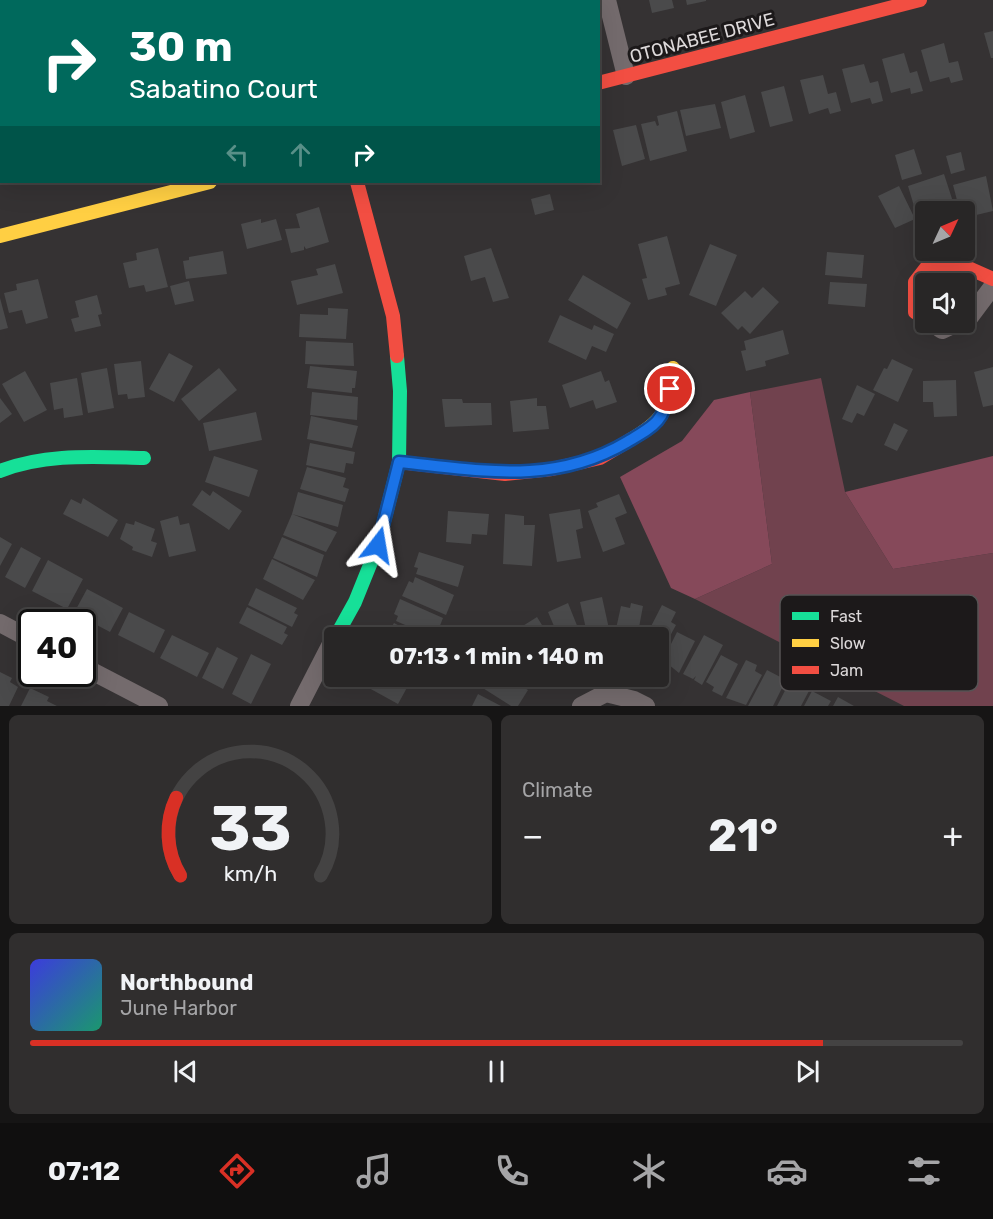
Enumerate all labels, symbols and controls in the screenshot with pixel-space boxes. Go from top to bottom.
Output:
street label: OTONABEE DRIVE [627,8,777,68]
text: 30 m [129,22,233,72]
icon: right [30,24,108,102]
text: Sabatino Court [129,73,318,105]
icon: left [221,138,254,171]
icon: ahead [284,138,317,171]
icon: right [347,138,380,171]
north arrow [915,201,975,261]
map controls [915,201,975,333]
button: sound [915,273,975,333]
pin [644,363,695,414]
icon: arrive [653,372,686,405]
position arrow [346,513,410,577]
legend [780,595,978,691]
text: Fast [830,607,862,626]
speed limit sign: 40 [18,609,96,687]
text: Slow [830,634,866,653]
text: 07:13 · 1 min · 140 m [389,643,604,670]
text: Jam [830,661,863,680]
text: Climate [522,778,593,802]
text: 33 [209,792,292,866]
text: 21° [708,809,778,862]
text: − [522,816,543,855]
text: + [942,816,963,855]
text: km/h [224,862,277,887]
text: Northbound [120,969,253,996]
text: June Harbor [120,996,237,1020]
icon: previous [169,1055,202,1088]
icon: pause [480,1055,513,1088]
icon: next [791,1055,824,1088]
icon: directions [216,1150,258,1192]
icon: music [353,1150,395,1192]
icon: phone [491,1150,533,1192]
icon: climate [628,1150,670,1192]
icon: car [766,1150,808,1192]
icon: filters [903,1150,945,1192]
text: 07:12 [48,1155,120,1187]

